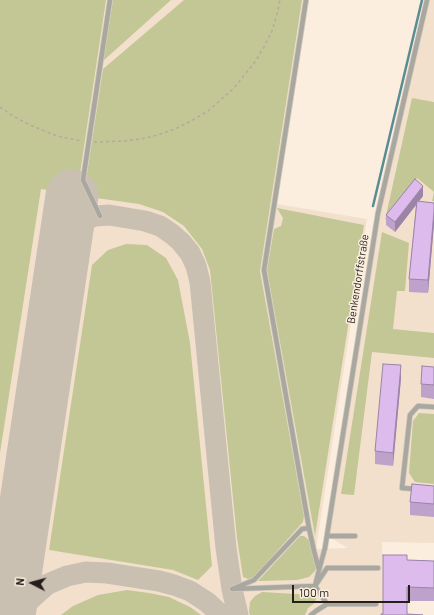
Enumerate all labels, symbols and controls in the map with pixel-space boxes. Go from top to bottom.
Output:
street label: Benkendorffstraße [344,233,372,325]
north arrow [12,563,52,603]
text: N [13,577,26,586]
scale bar [294,577,412,603]
text: 100 m [299,585,329,599]

